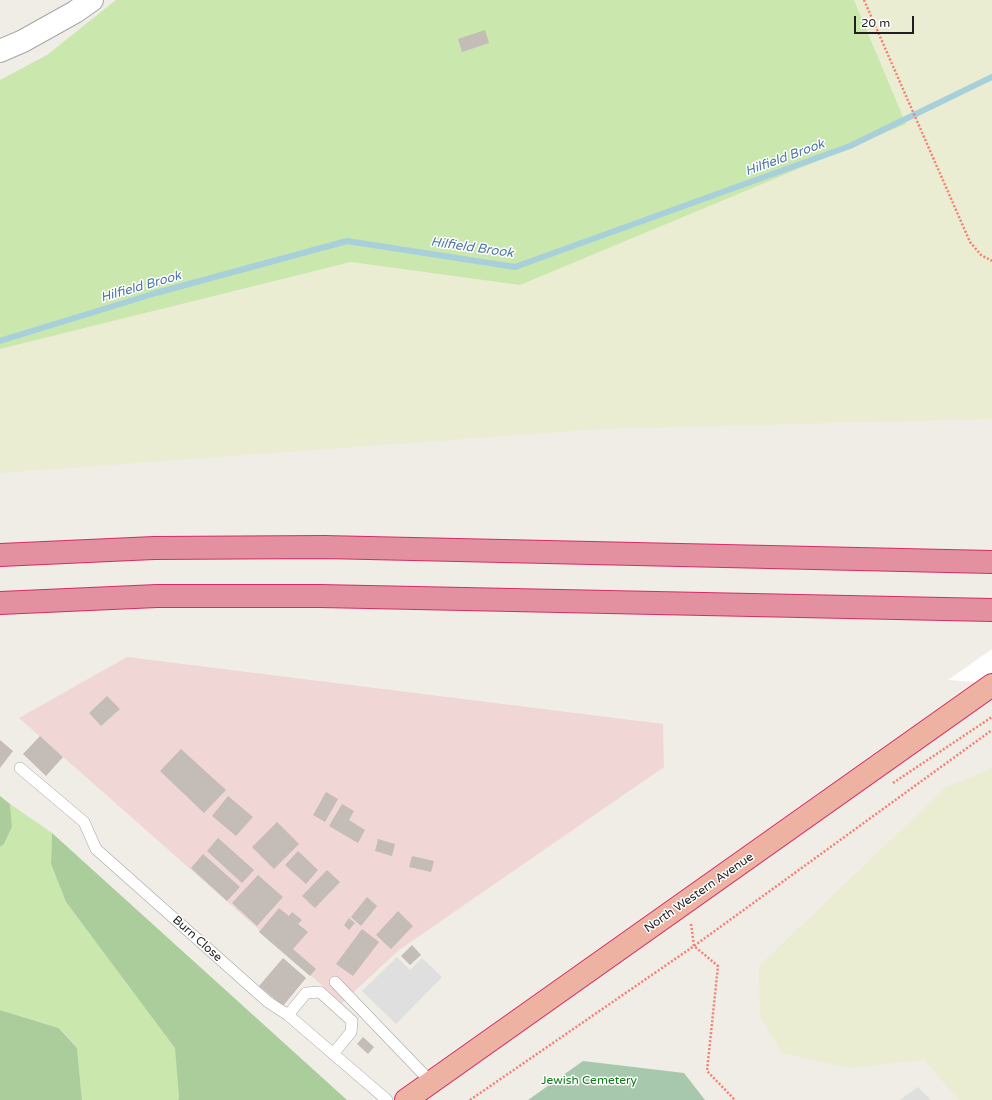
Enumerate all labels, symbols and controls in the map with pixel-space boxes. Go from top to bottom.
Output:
scale bar [856,8,916,34]
text: 20 m [861,16,890,30]
water label: Hilfield Brook [743,136,827,180]
water label: Hilfield Brook [430,234,514,262]
water label: Hilfield Brook [99,268,183,306]
street label: North Western Avenue [642,850,756,936]
street label: Burn Close [169,913,225,965]
park label: Jewish Cemetery [541,1074,637,1088]

